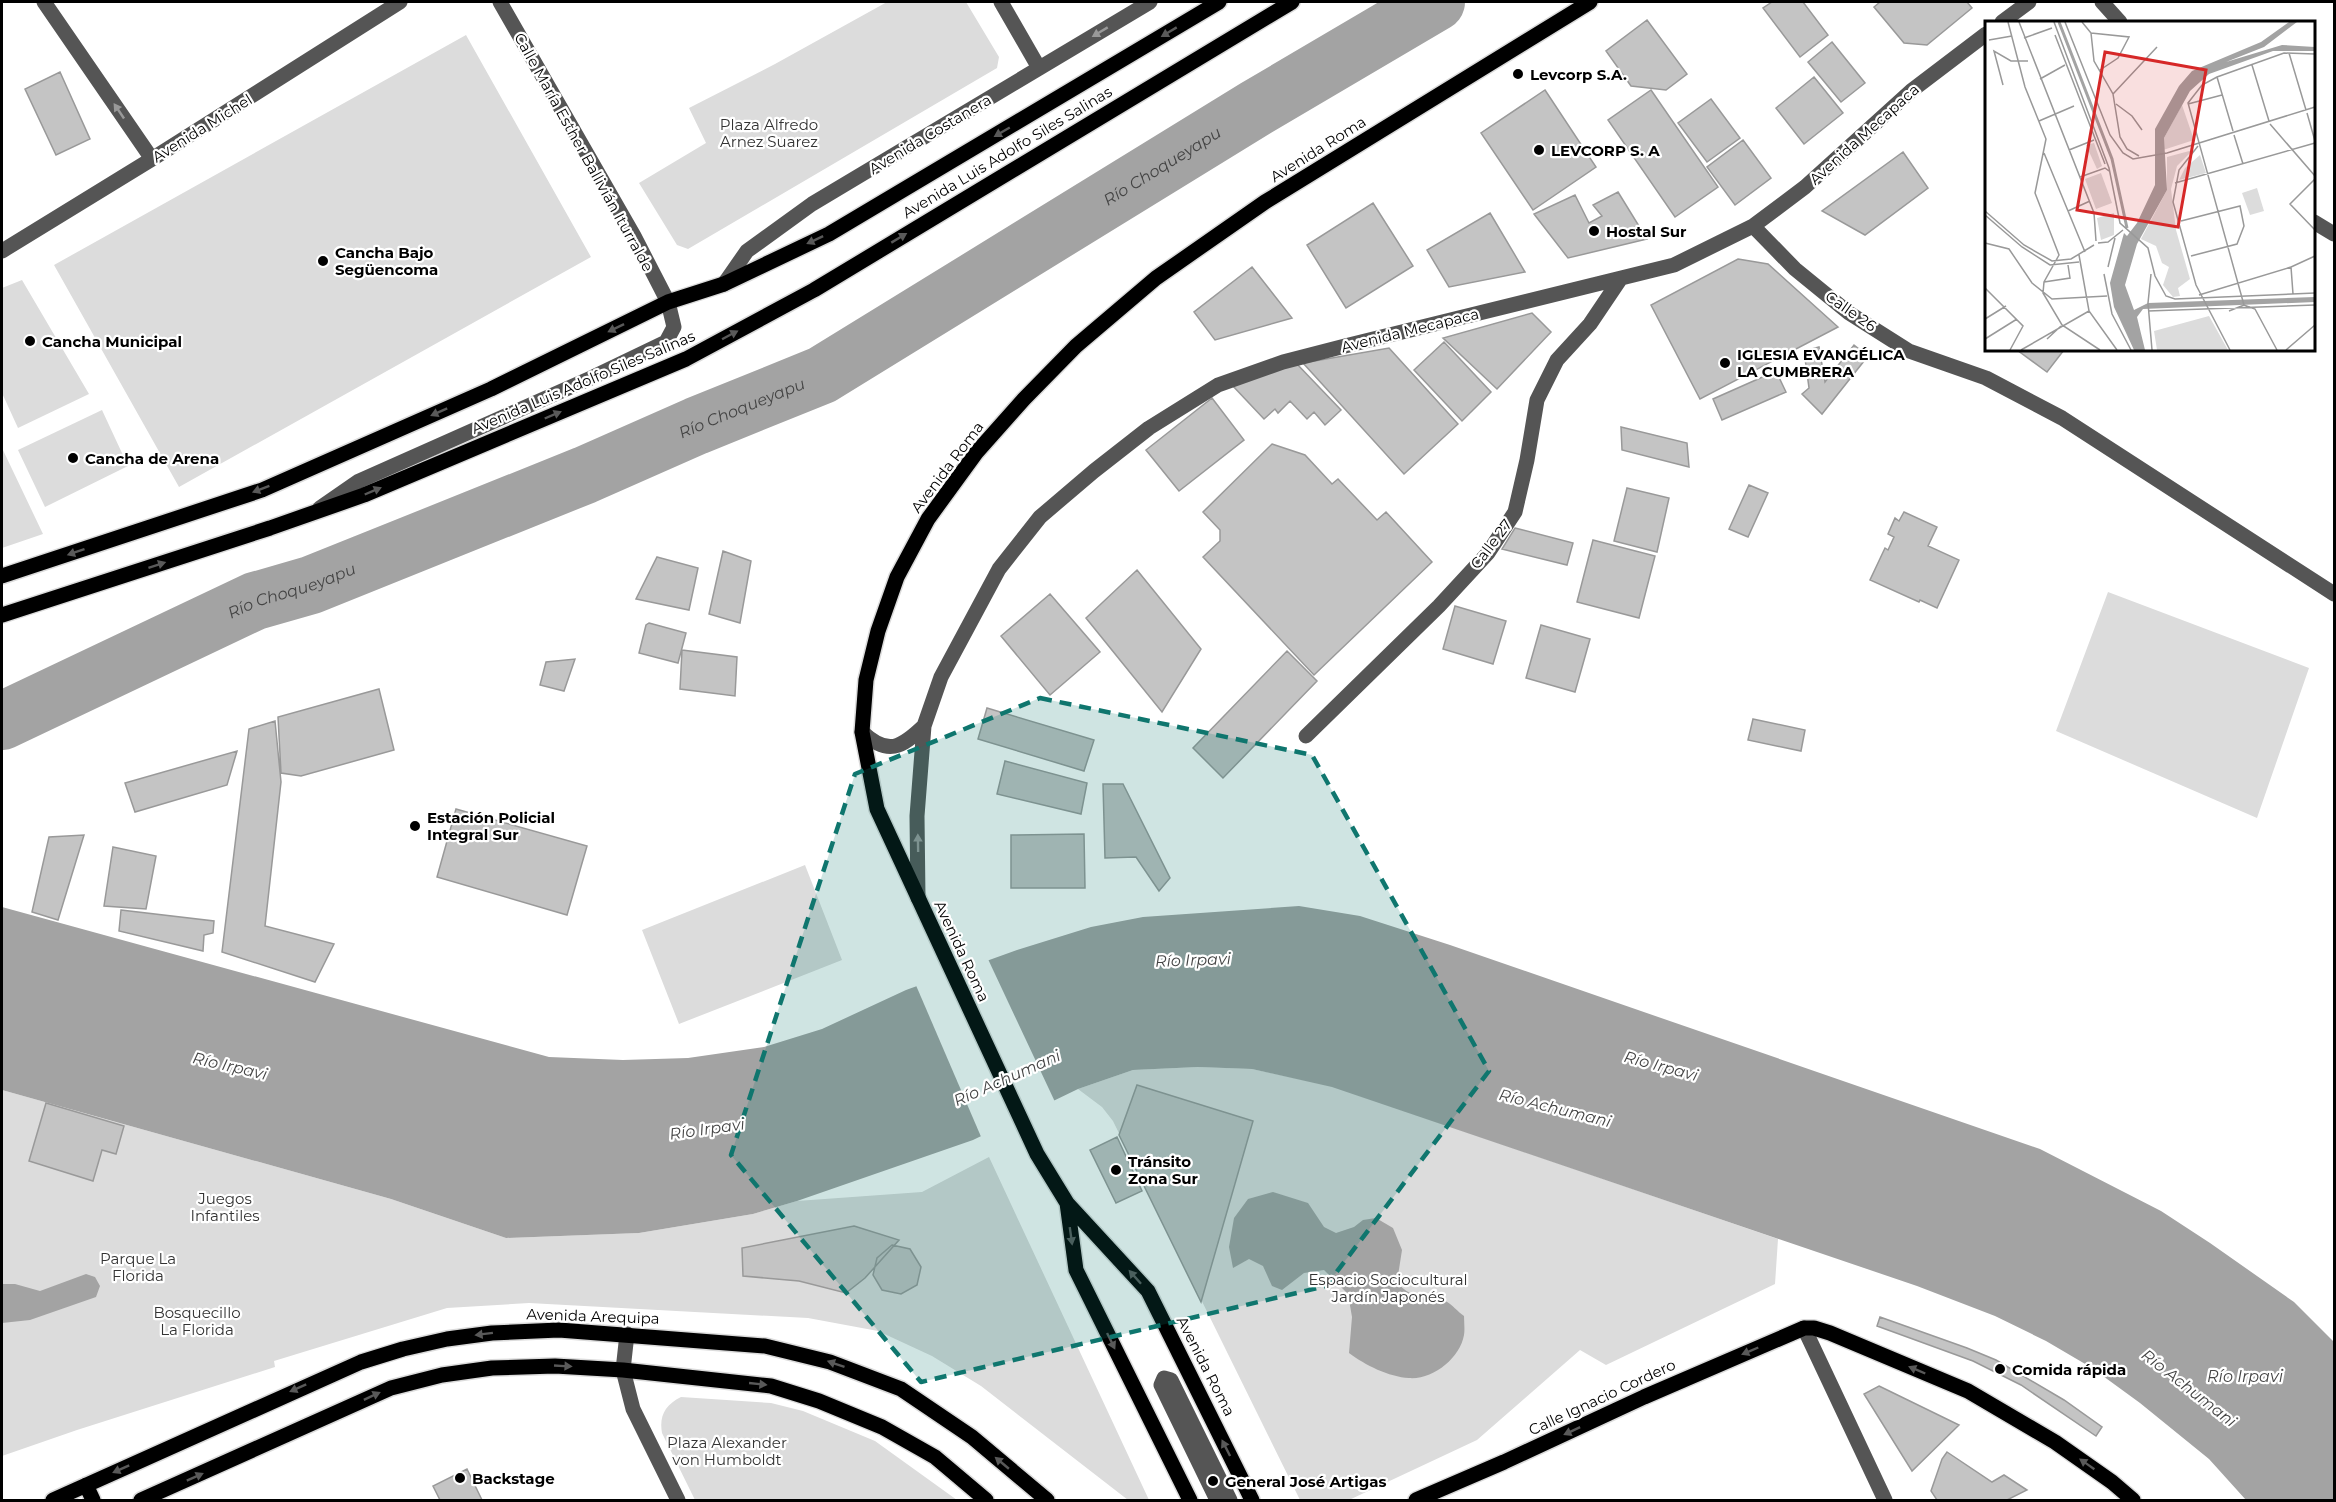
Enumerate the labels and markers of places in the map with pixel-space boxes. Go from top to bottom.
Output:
place label: Levcorp S.A. [1530,65,1627,84]
marker: Levcorp S.A. [1511,67,1525,81]
place label: LEVCORP S. A [1551,141,1660,160]
marker: LEVCORP S. A [1532,143,1546,157]
place label: Hostal Sur [1606,222,1687,241]
marker: Hostal Sur [1587,224,1601,238]
place label: Cancha Bajo Següencoma [335,243,438,279]
marker: Cancha Bajo Següencoma [316,254,330,268]
place label: Cancha Municipal [42,332,182,351]
marker: Cancha Municipal [23,334,37,348]
place label: IGLESIA EVANGÉLICA LA CUMBRERA [1737,345,1905,381]
marker: IGLESIA EVANGÉLICA LA CUMBRERA [1718,356,1732,370]
place label: Cancha de Arena [85,449,219,468]
marker: Cancha de Arena [66,451,80,465]
place label: Estación Policial Integral Sur [427,808,555,844]
marker: Estación Policial Integral Sur [408,819,422,833]
place label: Tránsito Zona Sur [1128,1152,1199,1188]
marker: Tránsito Zona Sur [1109,1163,1123,1177]
place label: Comida rápida [2012,1360,2126,1379]
marker: Comida rápida [1993,1362,2007,1376]
place label: Backstage [472,1469,555,1488]
marker: Backstage [453,1471,467,1485]
place label: General José Artigas [1225,1472,1386,1491]
marker: General José Artigas [1206,1474,1220,1488]

